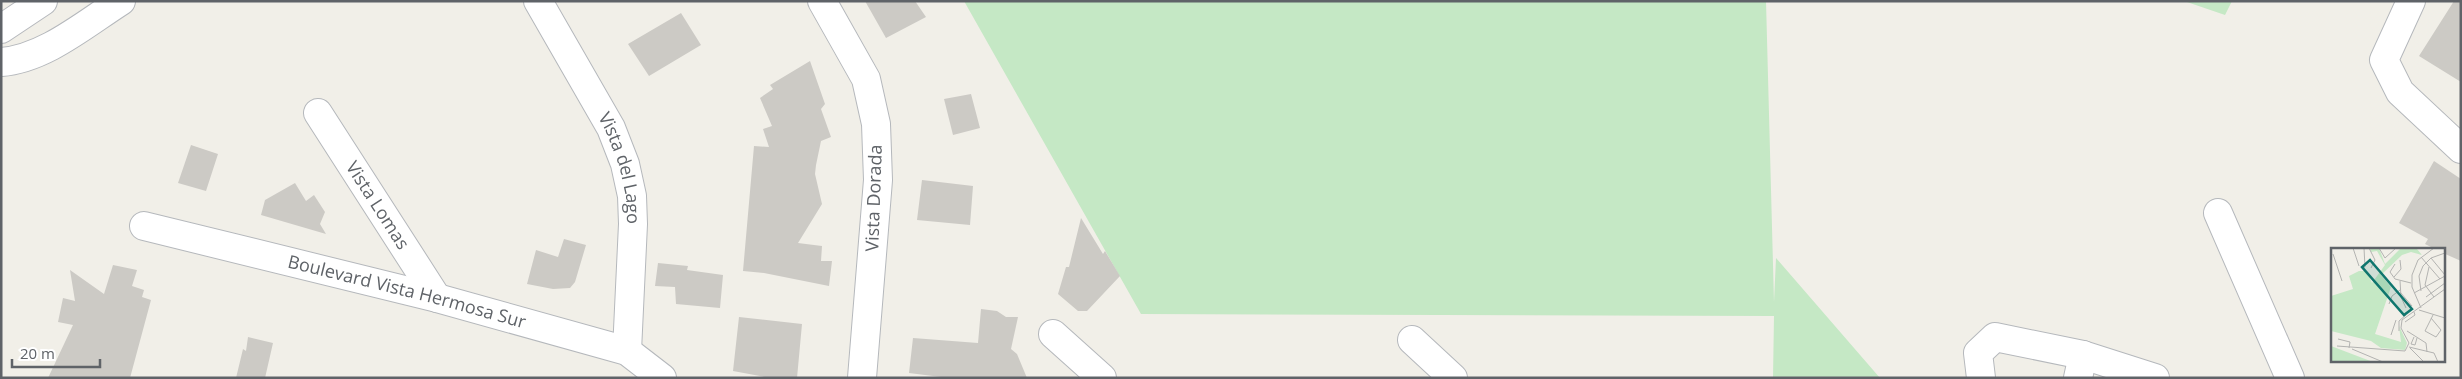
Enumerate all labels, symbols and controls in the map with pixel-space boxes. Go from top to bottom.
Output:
street label: Vista del Lago [593,107,646,224]
street label: Vista Dorada [859,144,887,252]
street label: Vista Lomas [341,156,416,254]
inset map [2331,248,2444,362]
street label: Boulevard Vista Hermosa Sur [286,249,530,333]
scale bar [12,336,100,368]
text: 20 m [20,343,55,363]

